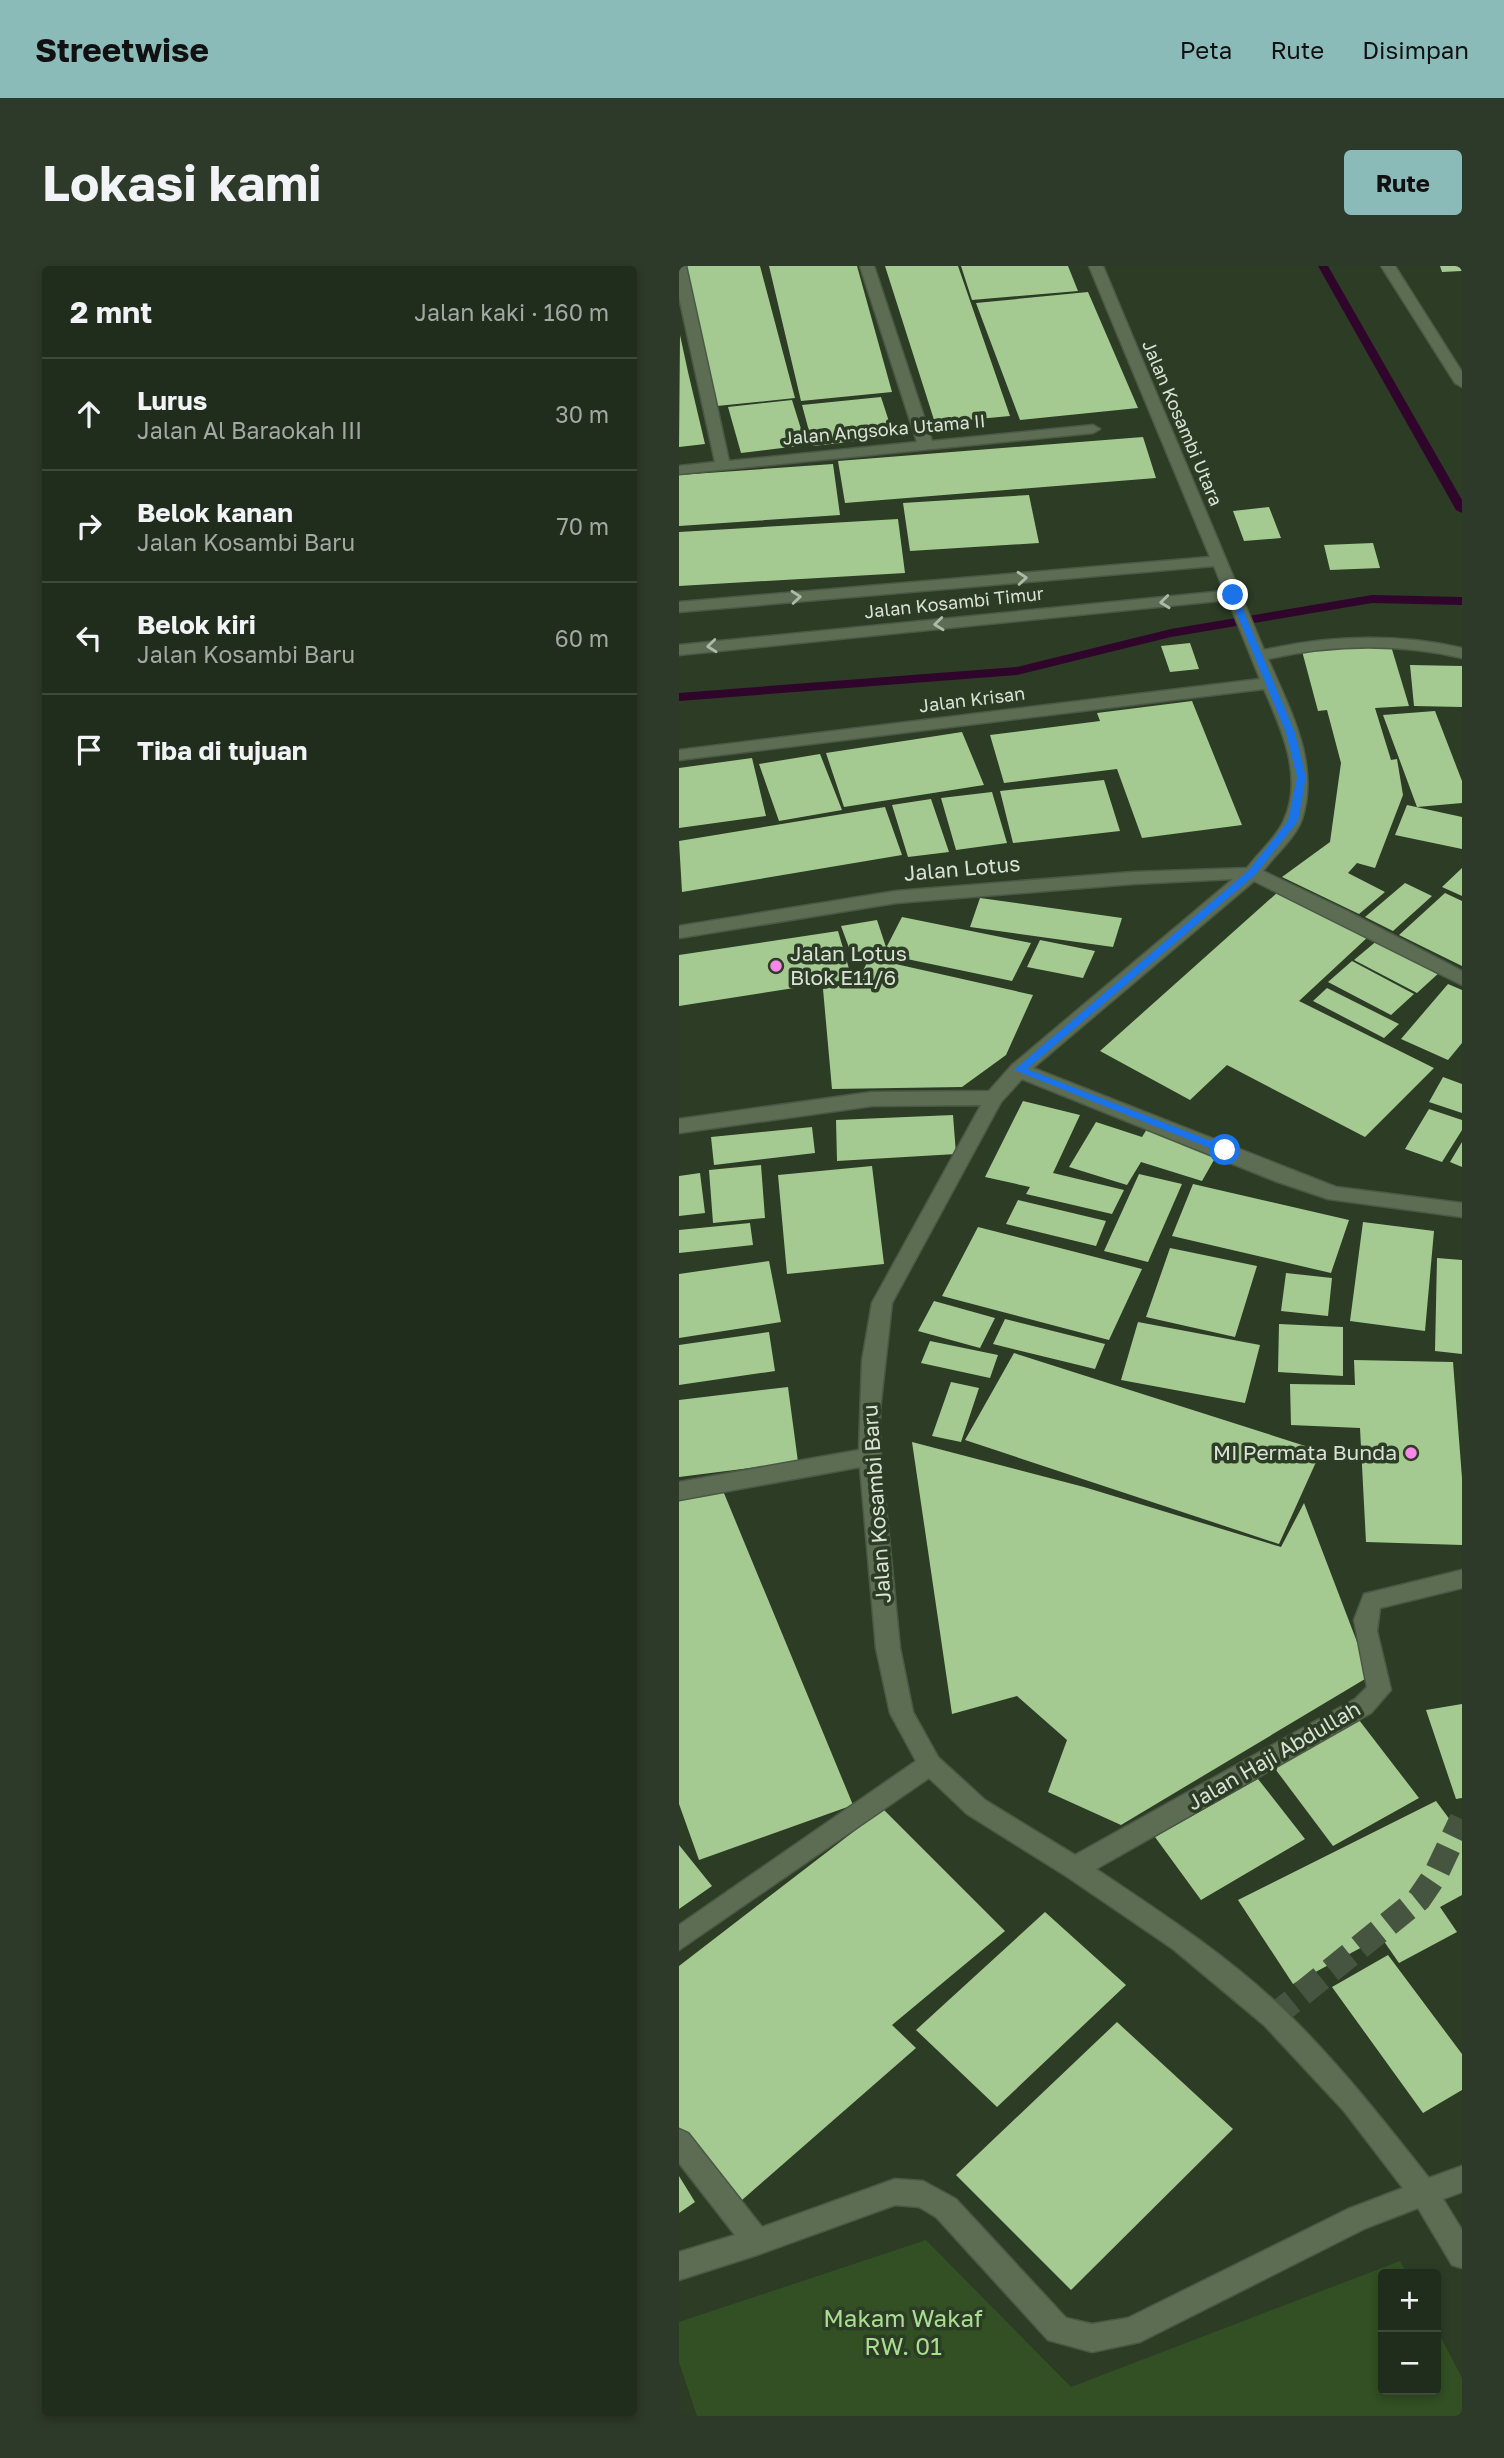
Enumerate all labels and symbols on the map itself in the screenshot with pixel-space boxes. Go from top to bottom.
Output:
street label: Jalan Kosambi Utara [1138,336,1228,509]
street label: Jalan Angsoka Utama II [782,409,986,449]
one-way arrow [1017,571,1028,586]
route end [1217,579,1248,610]
street label: Jalan Kosambi Timur [863,582,1045,622]
one-way arrow [791,590,802,605]
one-way arrow [1159,594,1171,609]
one-way arrow [933,616,944,631]
one-way arrow [706,639,718,654]
street label: Jalan Krisan [918,682,1026,716]
street label: Jalan Lotus [903,850,1021,886]
place label: Jalan Lotus Blok E11/6 [790,940,907,990]
marker: Jalan Lotus Blok E11/6 [768,958,784,974]
route start [1209,1134,1240,1165]
street label: Jalan Kosambi Baru [856,1404,896,1604]
place label: MI Permata Bunda [1213,1439,1397,1465]
marker: MI Permata Bunda [1403,1445,1419,1461]
street label: Jalan Haji Abdullah [1182,1695,1365,1815]
park label: Makam Wakaf RW. 01 [823,2303,983,2360]

